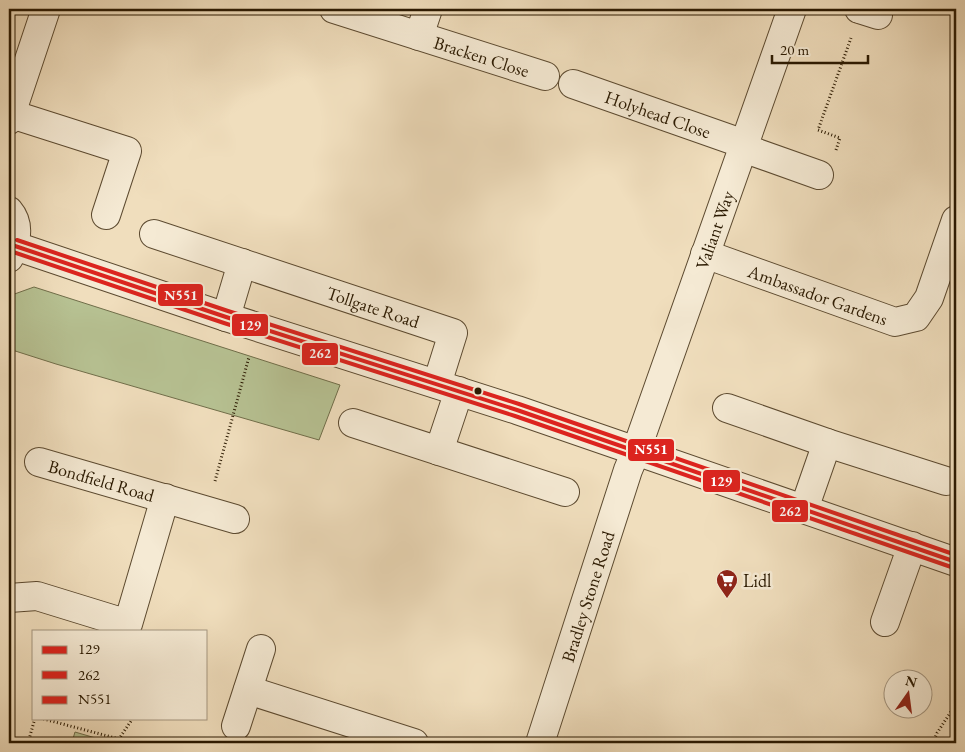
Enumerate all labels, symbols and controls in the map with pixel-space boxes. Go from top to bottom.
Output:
street label: Bracken Close [431,30,532,82]
scale bar [772,32,869,64]
text: 20 m [780,40,809,59]
street label: Holyhead Close [602,85,714,143]
street label: Valiant Way [690,187,739,272]
street label: Ambassador Gardens [744,259,891,330]
street label: Tollgate Road [324,281,424,333]
line badge: N551 [157,283,204,307]
text: N551 [164,286,198,304]
line badge: 129 [231,313,269,337]
text: 129 [239,316,262,334]
line badge: 262 [301,342,339,366]
text: 262 [309,344,332,362]
unlabelled marker [473,386,483,396]
line badge: N551 [627,438,675,462]
text: N551 [634,440,668,458]
street label: Bondfield Road [46,454,158,507]
line badge: 129 [702,469,741,493]
text: 129 [710,472,733,490]
line badge: 262 [771,499,809,523]
text: 262 [779,502,802,520]
street label: Bradley Stone Road [555,527,619,665]
supermarket icon: Lidl [715,568,739,599]
place label: Lidl [743,569,771,592]
legend [32,630,208,720]
text: 129 [78,639,100,658]
text: 262 [78,665,100,684]
north arrow [882,670,932,720]
text: N [903,671,919,692]
text: N551 [78,689,111,708]

